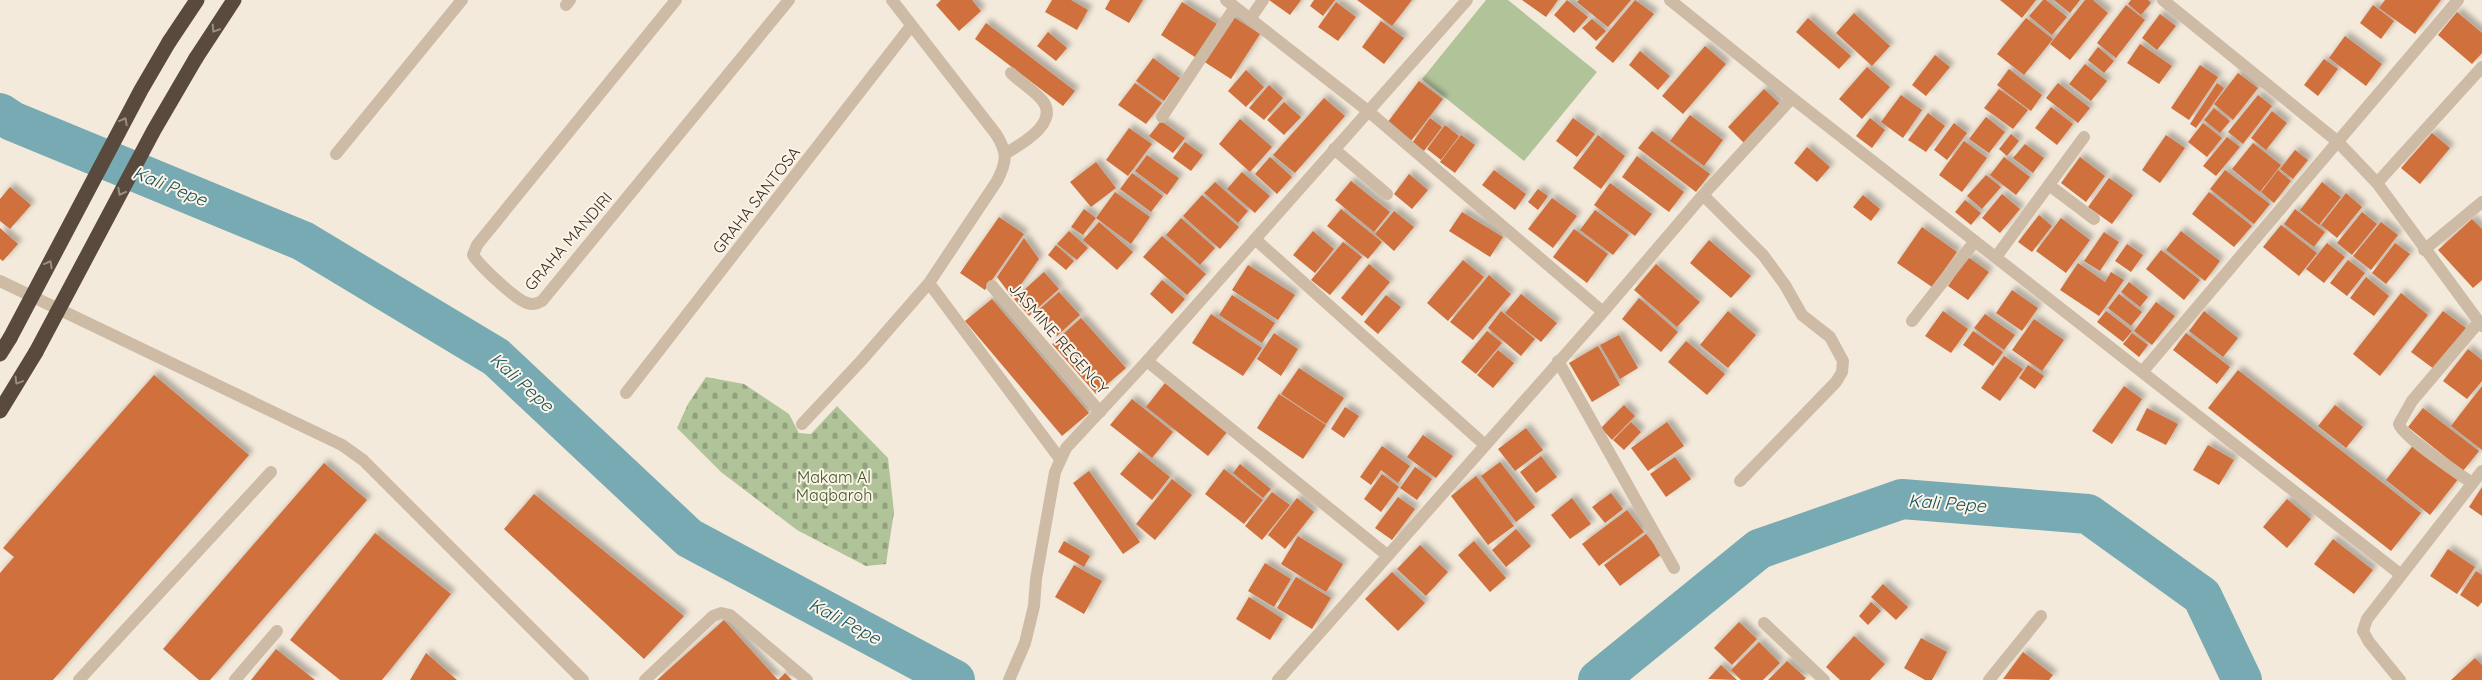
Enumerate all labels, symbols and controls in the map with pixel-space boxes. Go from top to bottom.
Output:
one-way arrow [212,23,221,33]
one-way arrow [118,117,128,126]
street label: GRAHA SANTOSA [708,142,804,258]
water label: Kali Pepe [130,161,211,212]
one-way arrow [117,187,127,196]
street label: GRAHA MANDIRI [520,188,616,294]
one-way arrow [42,261,52,270]
street label: JASMINE REGENCY [1005,278,1113,398]
water label: Kali Pepe [485,347,559,417]
one-way arrow [15,376,24,385]
park label: Makam Al Maqbaroh [796,467,872,505]
water label: Kali Pepe [1907,489,1987,517]
water label: Kali Pepe [805,593,885,650]

